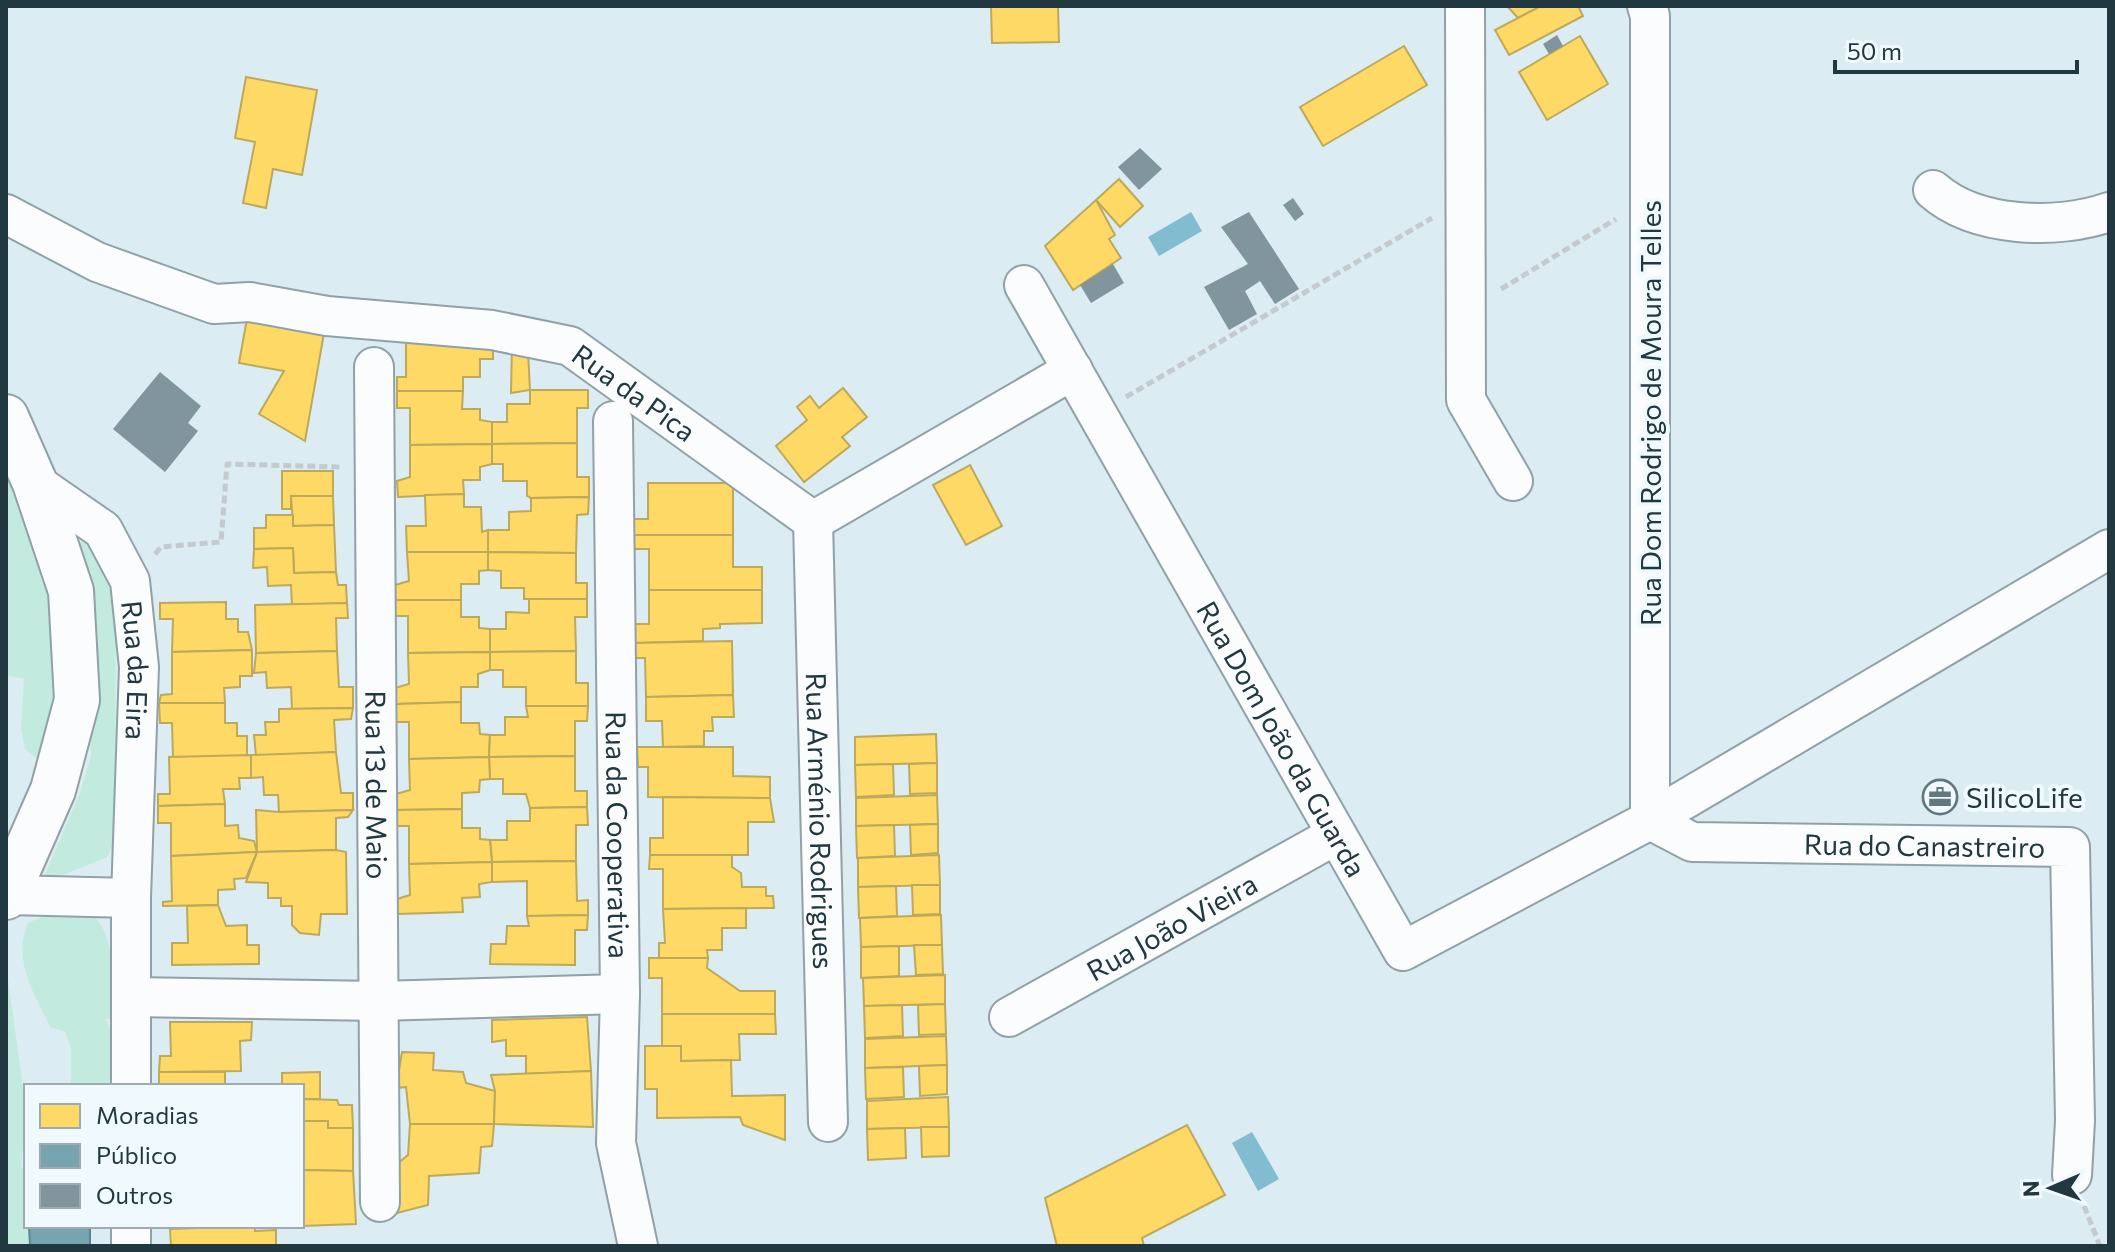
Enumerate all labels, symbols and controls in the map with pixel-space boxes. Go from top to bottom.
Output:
scale bar [1835,24,2077,74]
text: 50 m [1847,36,1902,65]
street label: Rua Dom Rodrigo de Moura Telles [1633,200,1667,626]
street label: Rua da Pica [566,337,703,448]
street label: Rua Dom João da Guarda [1190,595,1374,882]
street label: Rua da Eira [115,599,156,741]
street label: Rua Arménio Rodrigues [800,672,841,970]
street label: Rua 13 de Maio [359,690,395,880]
street label: Rua da Cooperativa [600,711,637,959]
office icon: SilicoLife [1921,778,1959,816]
place label: SilicoLife [1966,780,2083,814]
street label: Rua do Canastreiro [1804,826,2045,864]
street label: Rua João Vieira [1080,866,1263,988]
legend [24,1084,304,1228]
text: Moradias [96,1100,199,1129]
text: Público [96,1140,177,1169]
north arrow [2011,1148,2091,1228]
text: Outros [96,1180,173,1209]
text: N [2017,1180,2044,1197]

